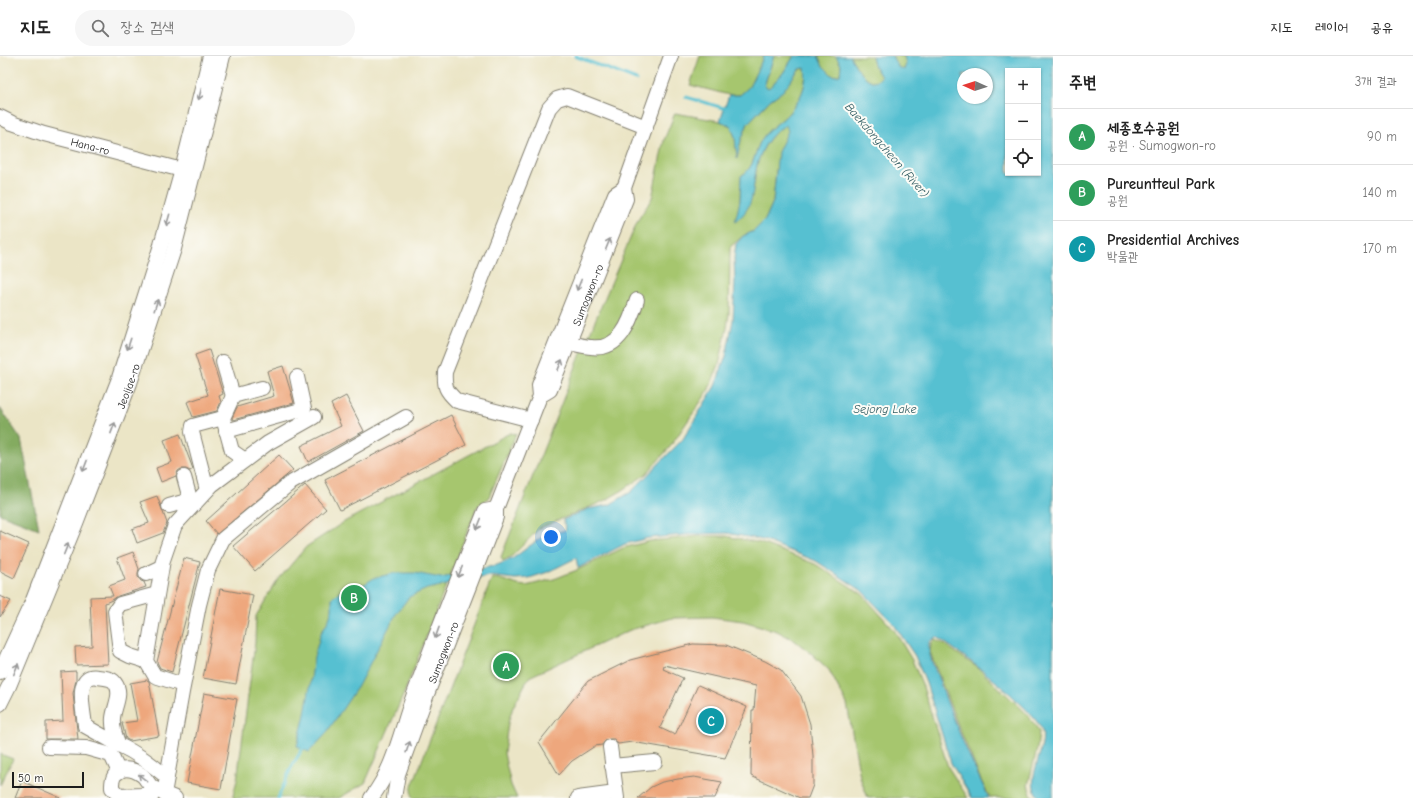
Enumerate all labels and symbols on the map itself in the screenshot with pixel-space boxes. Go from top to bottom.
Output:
north arrow [957,68,993,104]
one-way arrow [196,87,204,100]
water label: Baekdongcheon (River) [842,100,932,200]
street label: Hana-ro [69,135,111,157]
one-way arrow [164,213,171,226]
one-way arrow [605,238,613,250]
street label: Sumogwon-ro [570,262,606,328]
one-way arrow [574,279,582,291]
one-way arrow [153,299,160,312]
one-way arrow [125,338,133,350]
one-way arrow [557,359,565,371]
street label: Jeoljae-ro [114,362,143,410]
water label: Sejong Lake [854,402,916,416]
one-way arrow [110,422,118,434]
one-way arrow [81,460,88,472]
one-way arrow [475,518,483,530]
your location [541,527,561,547]
one-way arrow [62,543,70,555]
one-way arrow [456,566,463,578]
pin: B [341,583,367,613]
street label: Sumogwon-ro [425,620,461,685]
one-way arrow [432,627,440,639]
pin: A [493,651,519,681]
one-way arrow [13,664,21,676]
pin: C [698,706,724,736]
one-way arrow [405,741,412,754]
scale bar [12,770,84,789]
one-way arrow [137,773,148,782]

